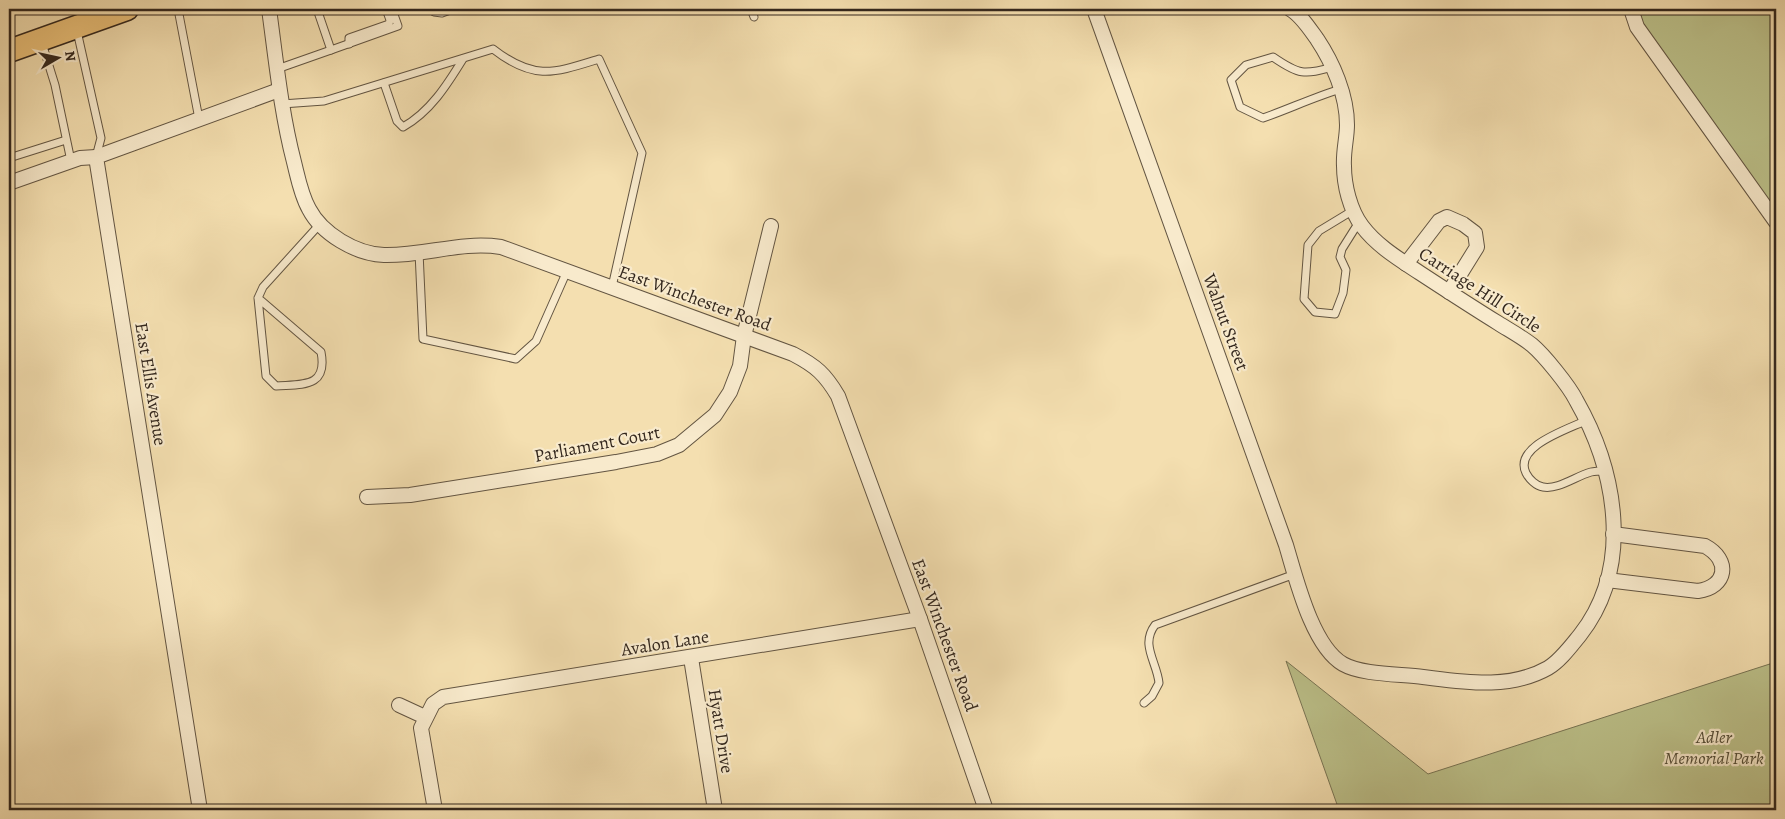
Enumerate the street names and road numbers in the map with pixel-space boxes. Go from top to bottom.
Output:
street label: Carriage Hill Circle [1414,241,1546,339]
street label: East Winchester Road [615,259,775,337]
street label: Walnut Street [1197,269,1255,374]
street label: East Ellis Avenue [129,321,173,447]
street label: Parliament Court [532,420,662,468]
street label: East Winchester Road [906,555,984,715]
street label: Avalon Lane [618,624,711,662]
street label: Hyatt Drive [702,687,740,775]

